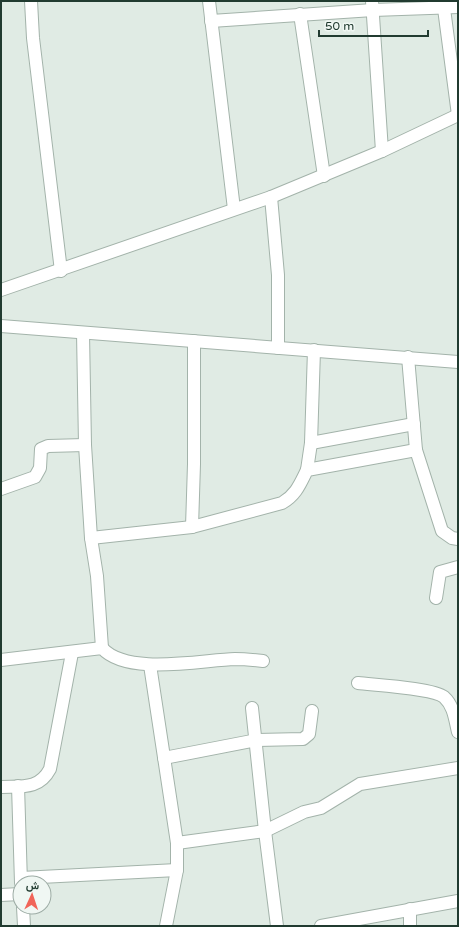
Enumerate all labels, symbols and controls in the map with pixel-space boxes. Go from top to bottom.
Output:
scale bar [319,12,428,38]
text: 50 m [325,19,354,33]
north arrow [12,875,52,915]
text: ش [26,879,39,892]

